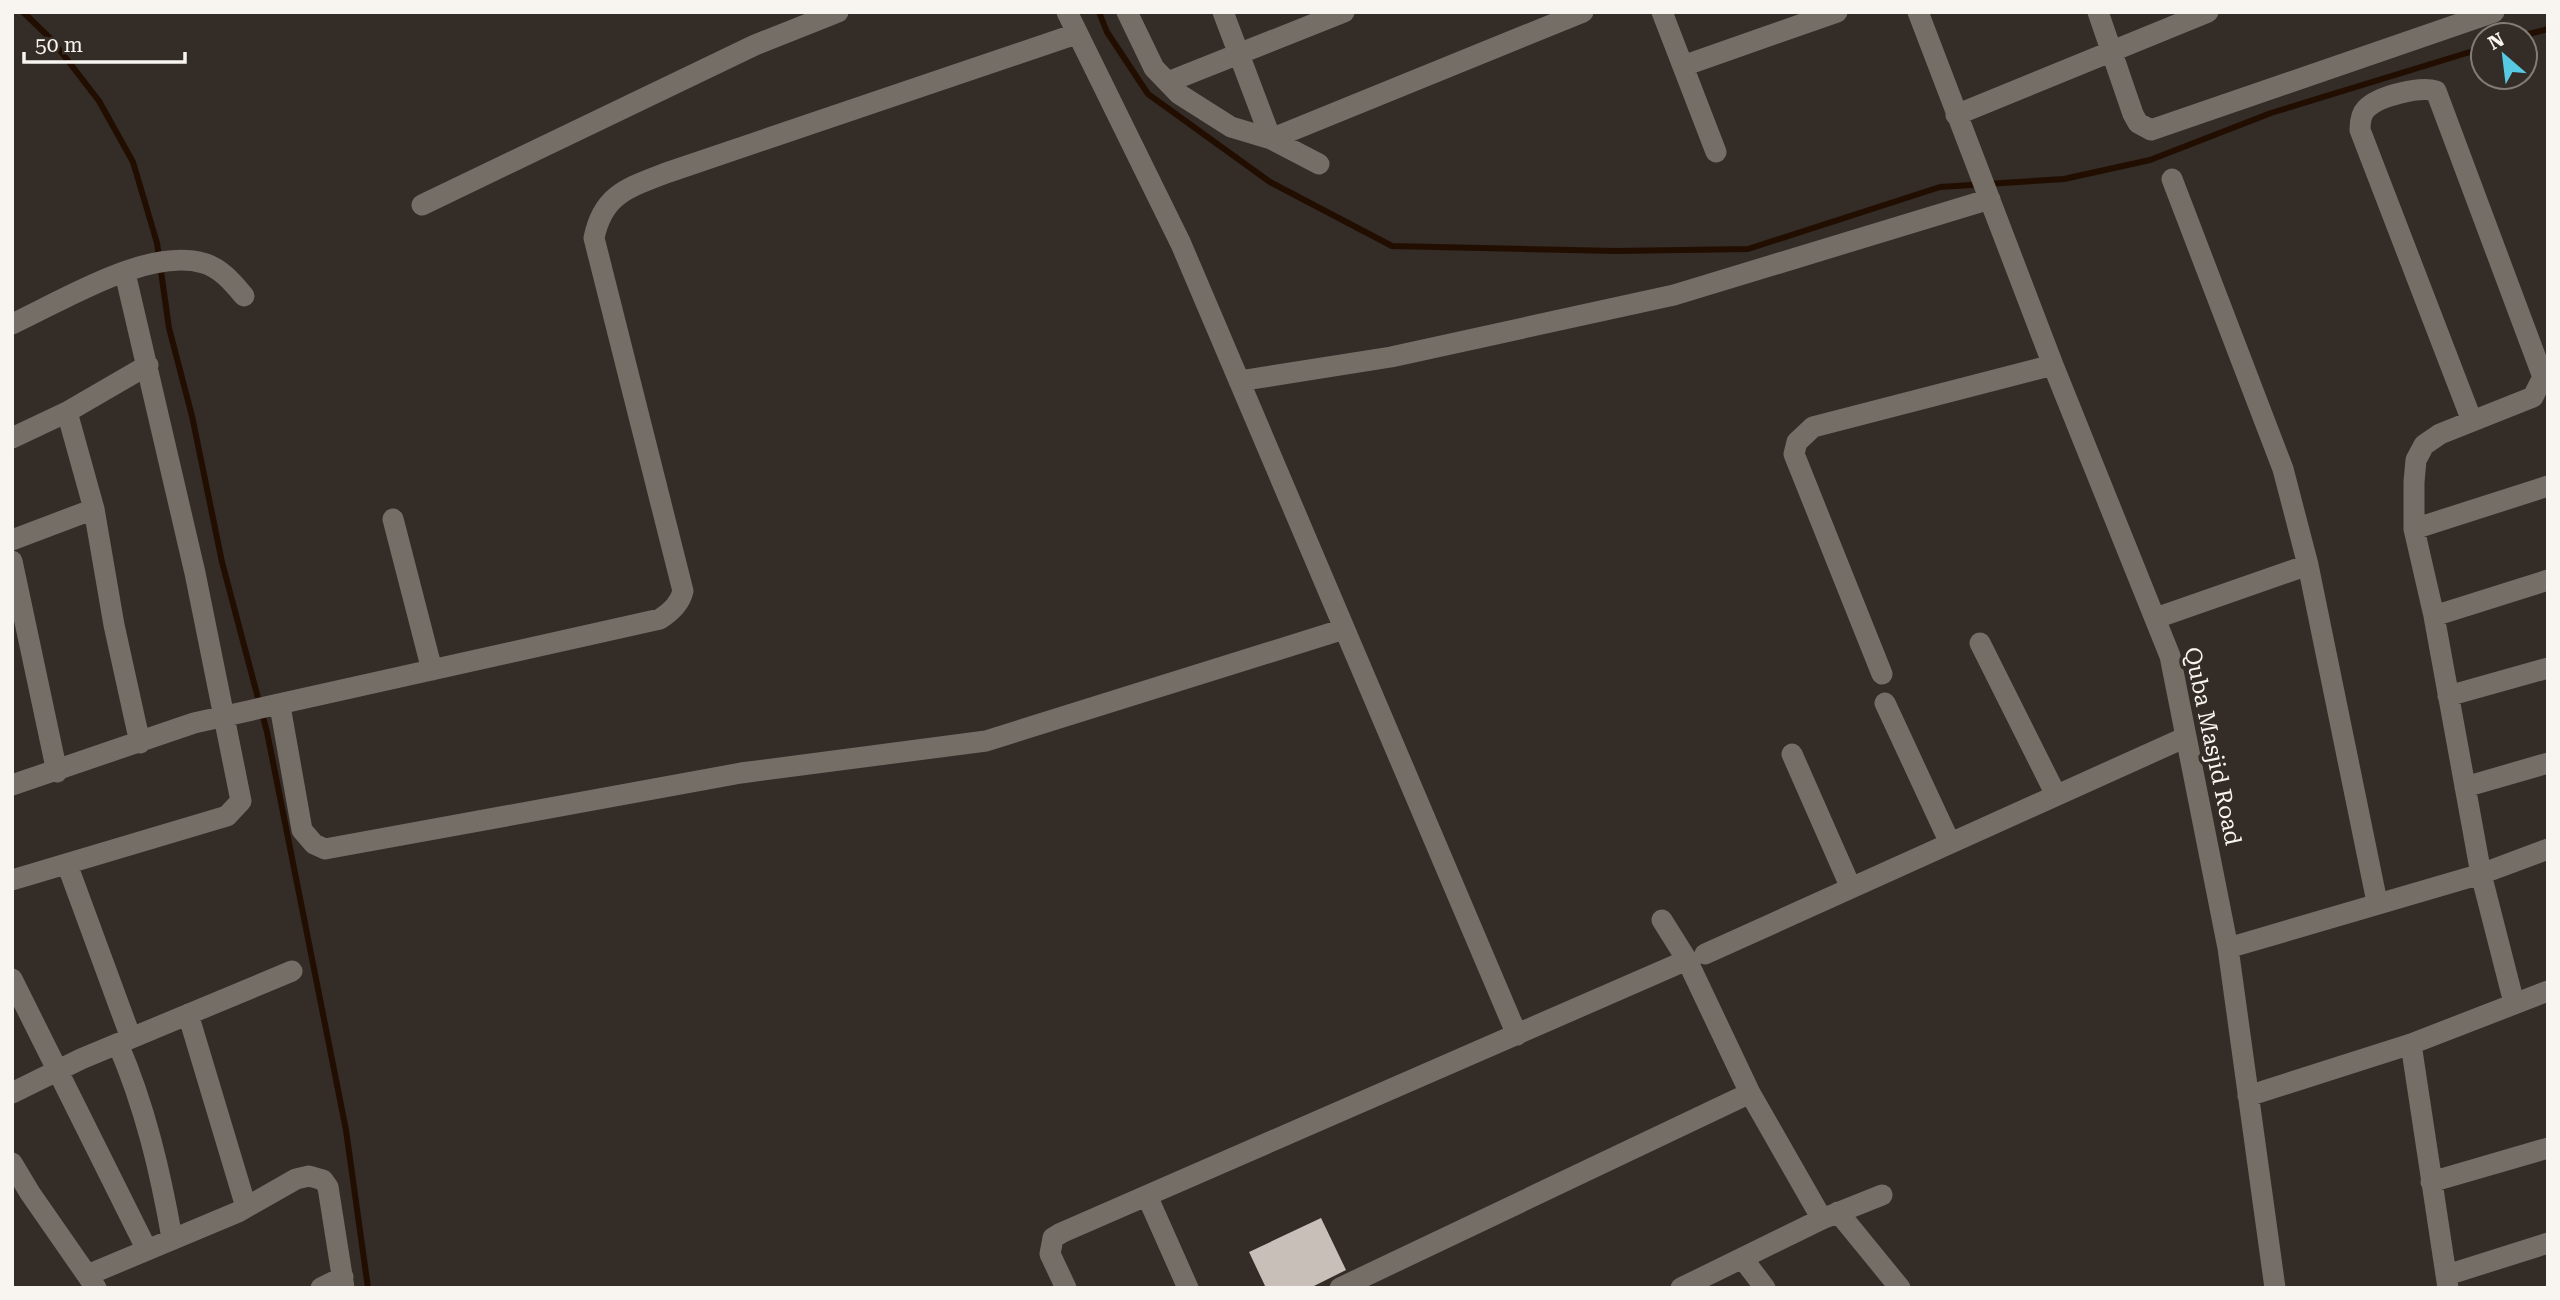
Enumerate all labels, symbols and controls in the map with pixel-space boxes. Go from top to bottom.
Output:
scale bar [24,21,186,65]
north arrow [2469,21,2539,91]
text: N [2484,28,2508,55]
text: 50 m [35,33,83,57]
street label: Quba Masjid Road [2178,645,2247,848]

